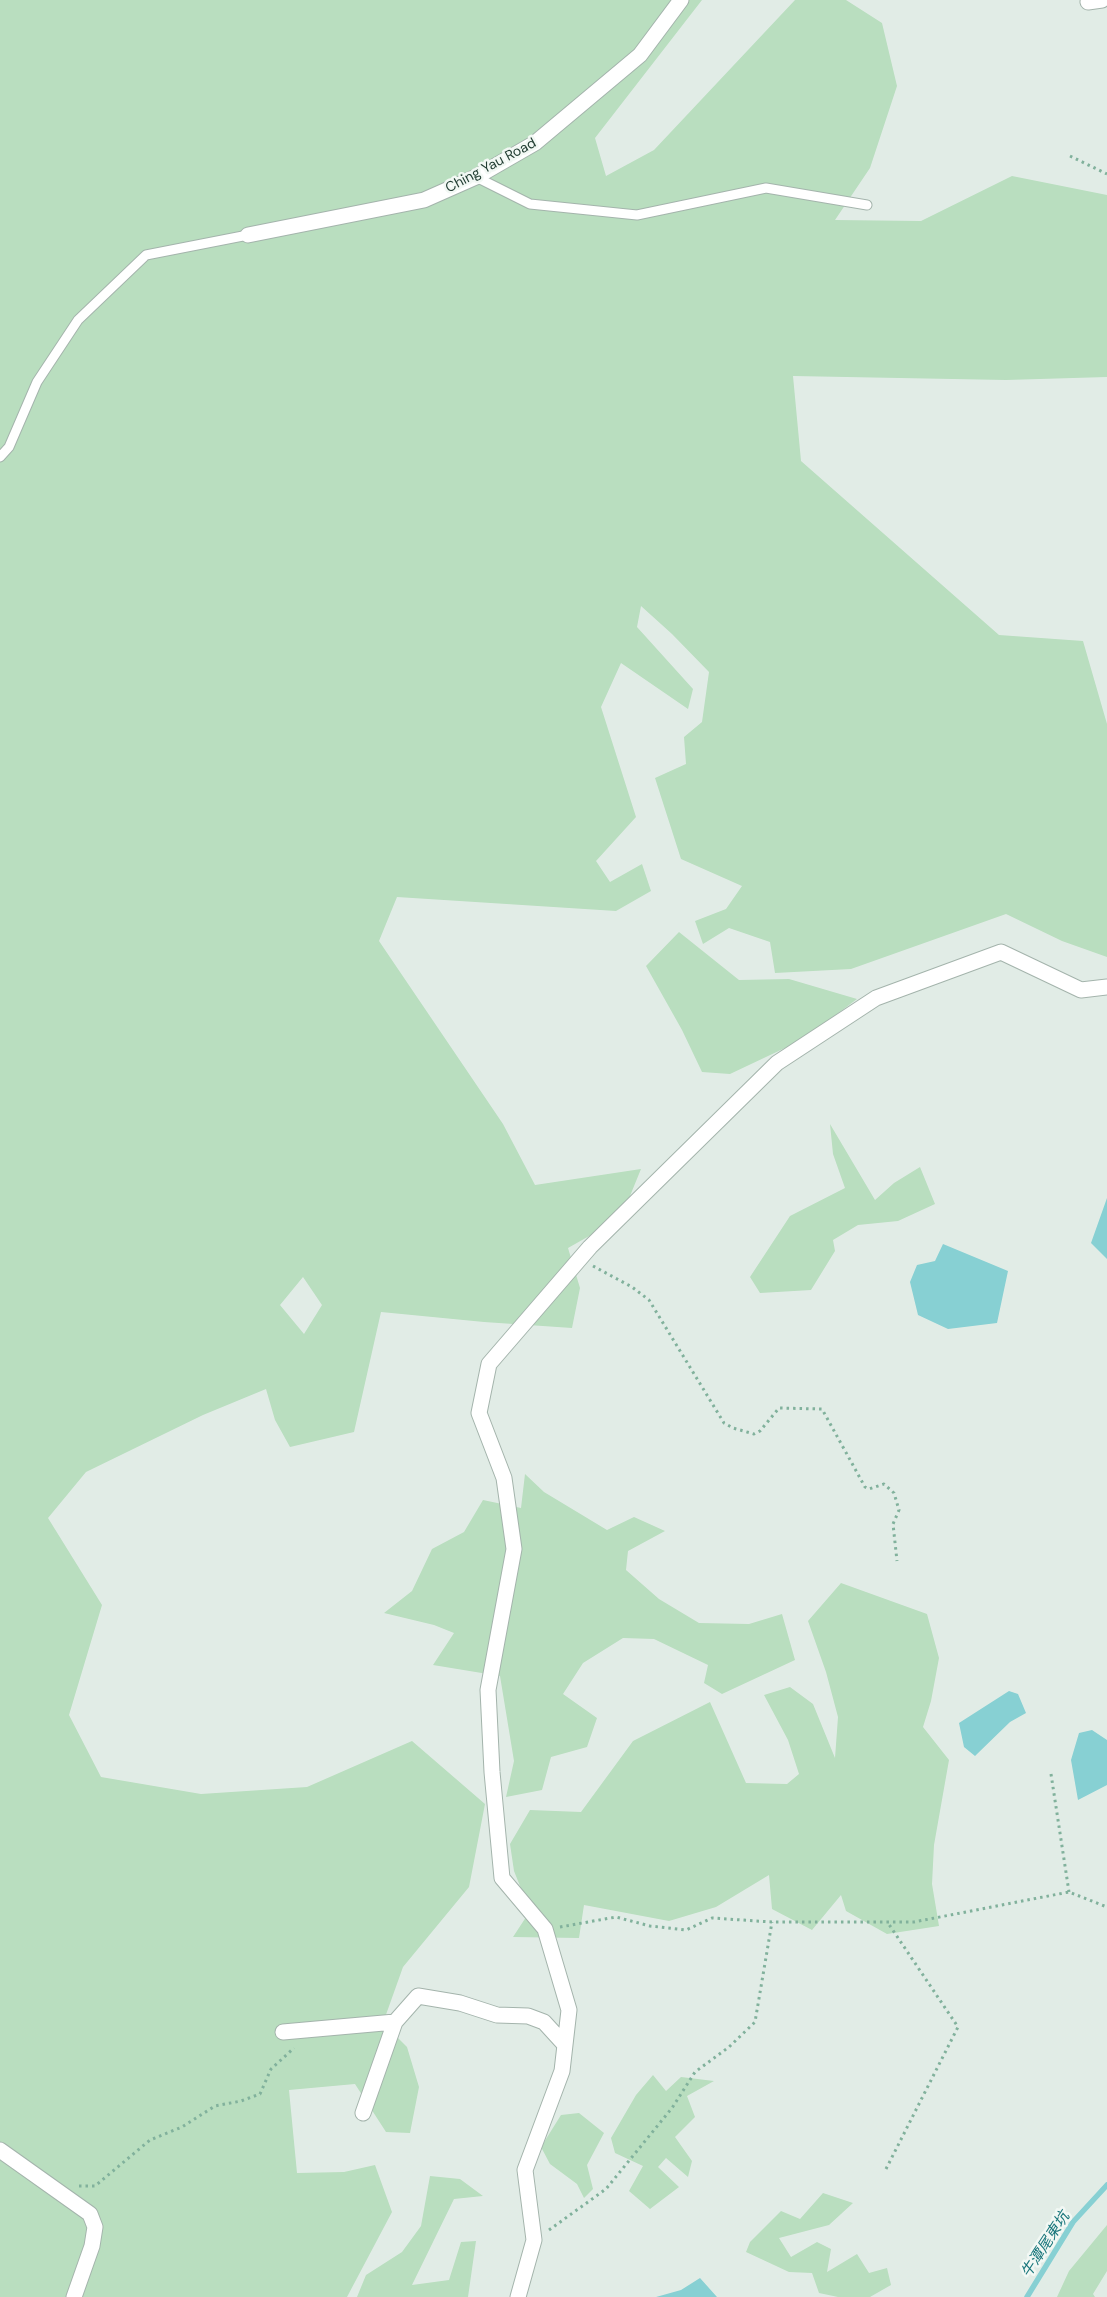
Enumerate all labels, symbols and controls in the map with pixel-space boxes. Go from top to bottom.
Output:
street label: Ching Yau Road [443,135,539,197]
water label: 牛潭尾東坑 [1018,2209,1074,2281]

